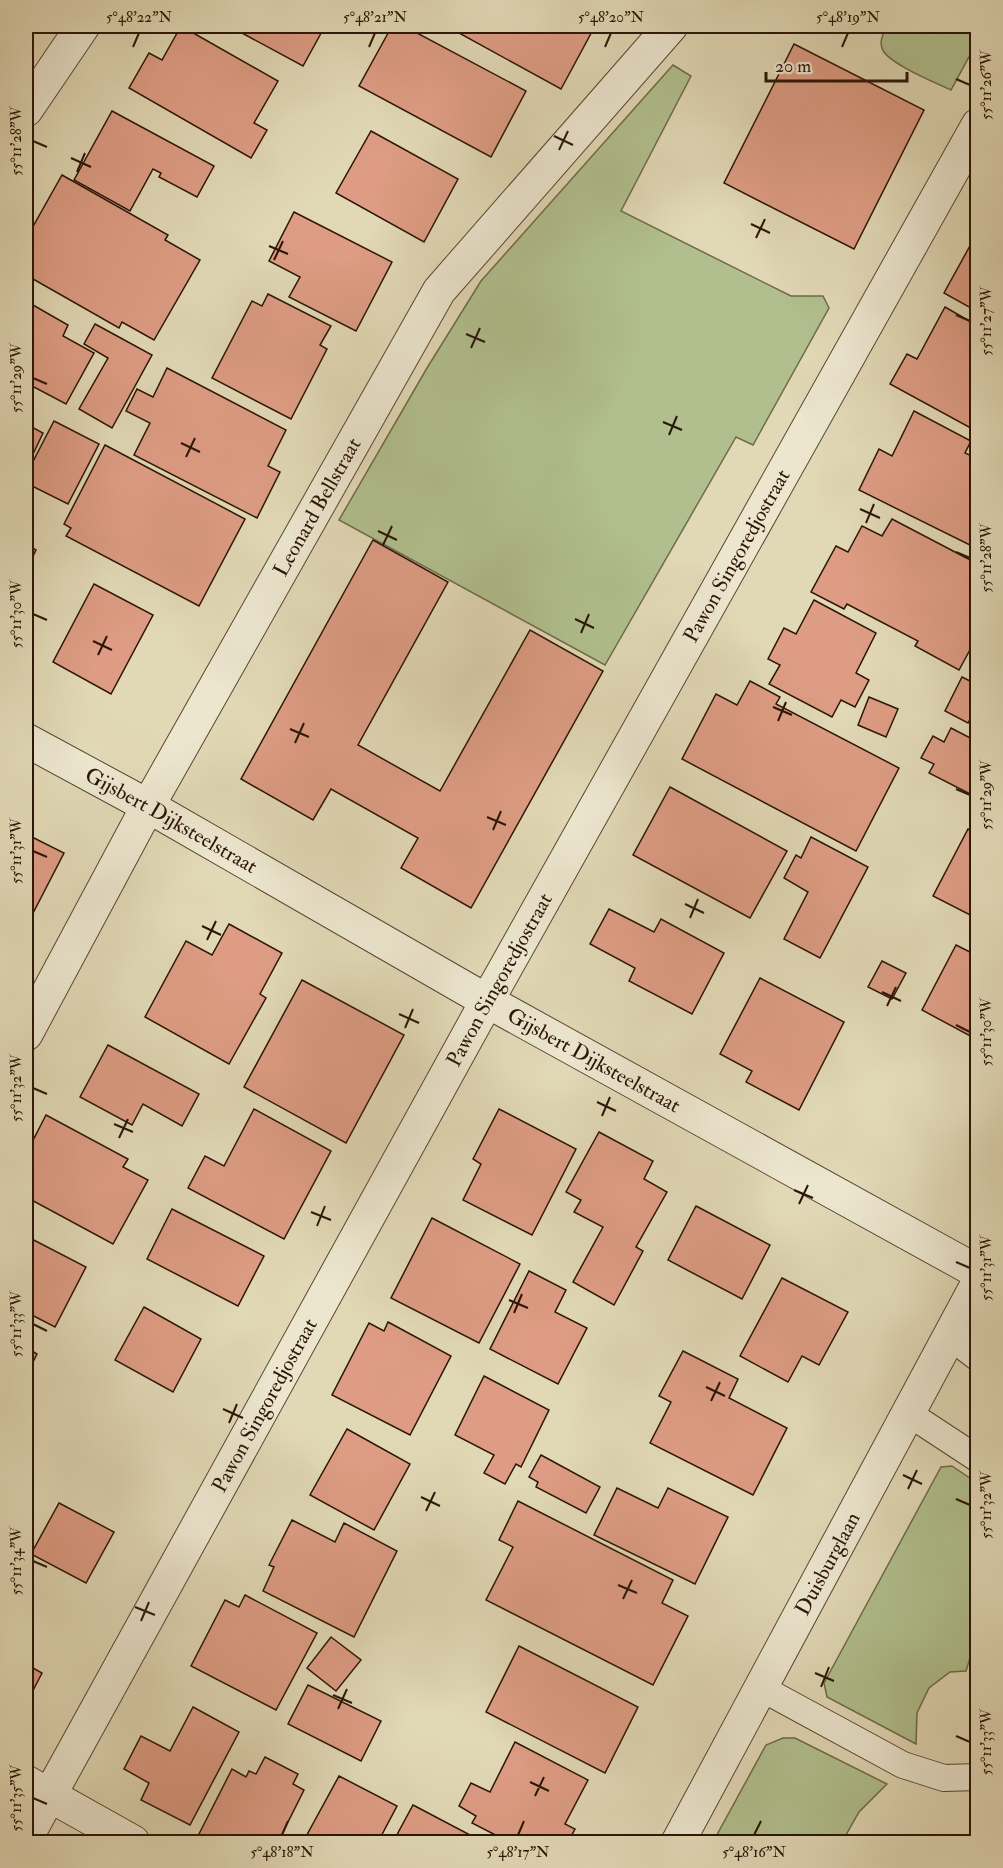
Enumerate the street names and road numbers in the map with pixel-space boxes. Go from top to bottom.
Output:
street label: Leonard Bellstraat [267,433,367,581]
street label: Pawon Singoredjostraat [677,464,796,647]
street label: Gijsbert Dijksteelstraat [80,761,262,880]
street label: Pawon Singoredjostraat [440,888,558,1071]
street label: Gijsbert Dijksteelstraat [503,1001,685,1119]
street label: Pawon Singoredjostraat [206,1313,323,1497]
street label: Duisburglaan [789,1507,866,1620]

